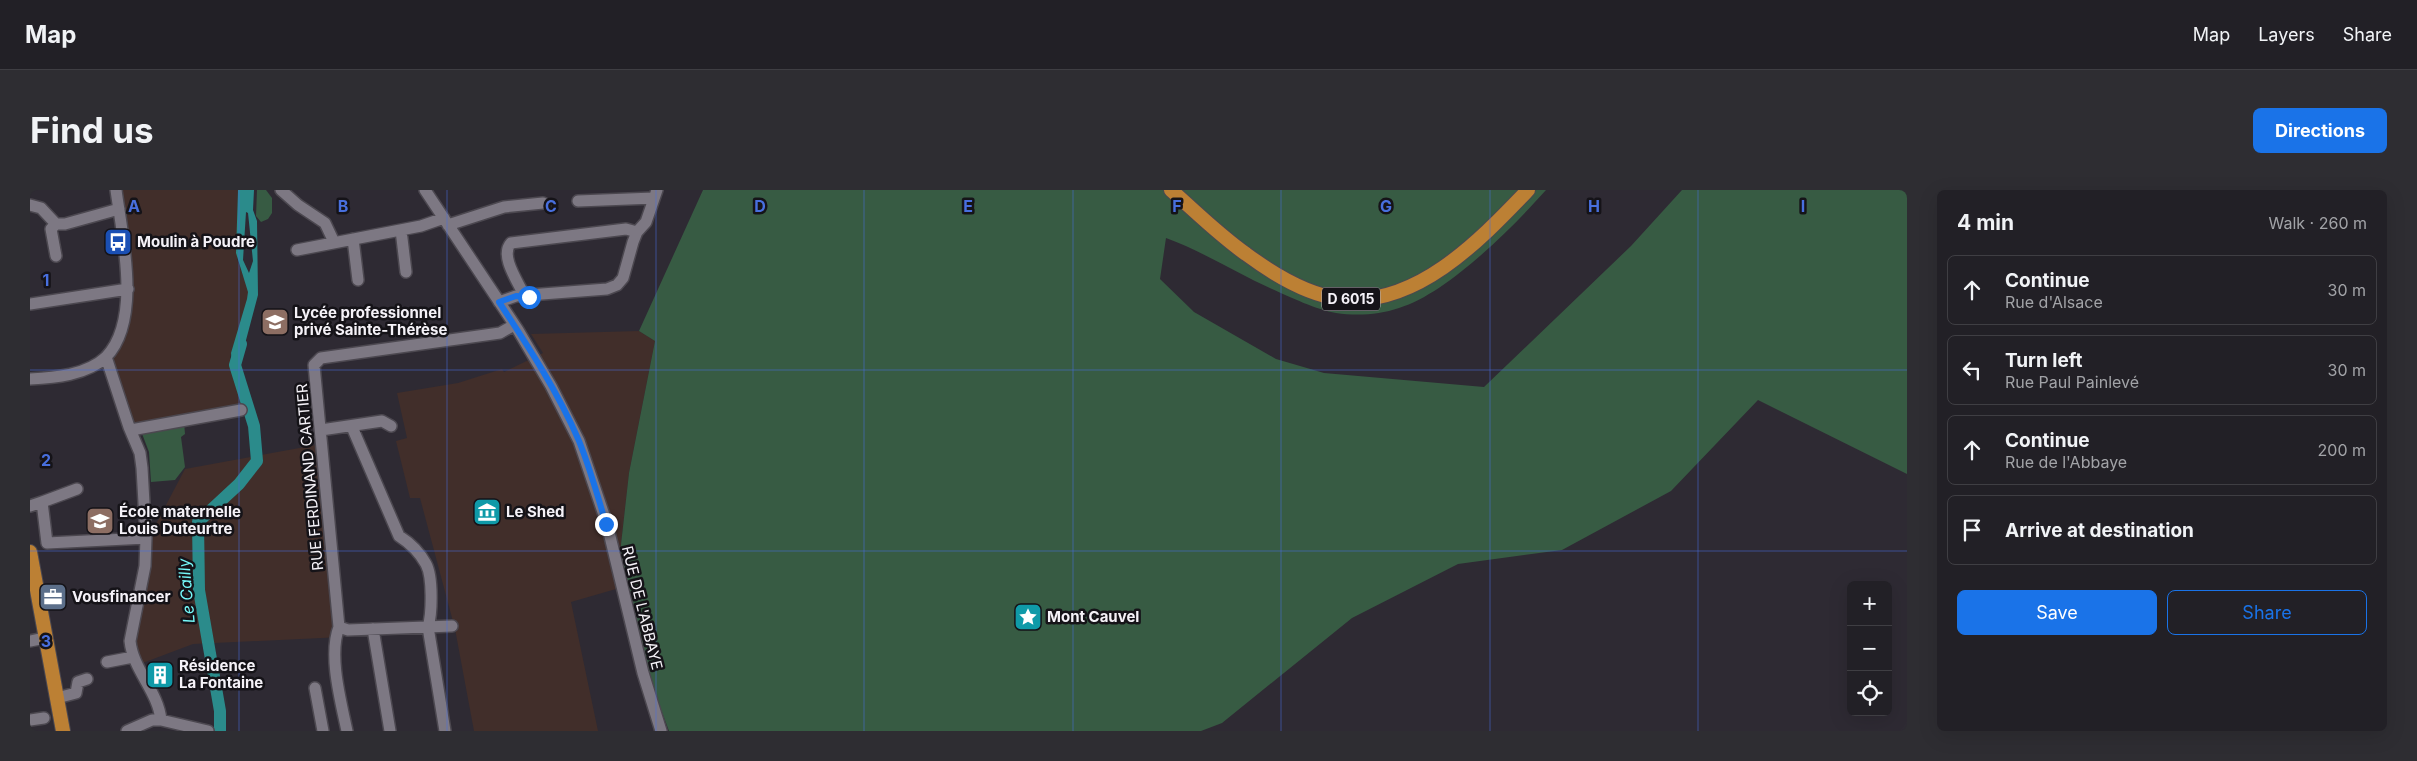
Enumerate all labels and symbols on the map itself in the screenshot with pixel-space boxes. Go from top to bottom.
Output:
text: A [128,196,140,216]
text: B [338,196,348,216]
text: C [545,196,557,216]
text: D [754,196,766,216]
text: E [963,196,973,216]
text: F [1172,196,1182,216]
text: G [1380,196,1392,216]
text: H [1588,196,1600,216]
text: I [1801,196,1805,216]
bus stop icon: Moulin à Poudre [103,227,133,257]
place label: Moulin à Poudre [137,232,255,251]
text: 1 [43,270,49,290]
route start [518,286,541,309]
road number: D 6015 [1322,288,1380,310]
place label: Lycée professionnel privé Sainte-Thérèse [294,303,447,339]
school or university icon: Lycée professionnel privé Sainte-Thérèse [260,307,290,337]
street label: RUE FERDINAND CARTIER [292,382,327,571]
text: 2 [41,450,51,470]
museum icon: Le Shed [472,497,502,527]
place label: École maternelle Louis Duteurtre [119,502,241,538]
place label: Le Shed [506,502,565,521]
school or university icon: École maternelle Louis Duteurtre [85,506,115,536]
route end [595,513,618,536]
street label: RUE DE L'ABBAYE [618,544,667,672]
water label: Le Cailly [173,557,199,624]
office icon: Vousfinancer [38,582,68,612]
place label: Vousfinancer [72,587,171,606]
place icon: Mont Cauvel [1013,602,1043,632]
place label: Mont Cauvel [1047,607,1139,626]
text: 3 [41,631,51,651]
place label: Résidence La Fontaine [179,656,263,692]
building icon: Résidence La Fontaine [145,660,175,690]

